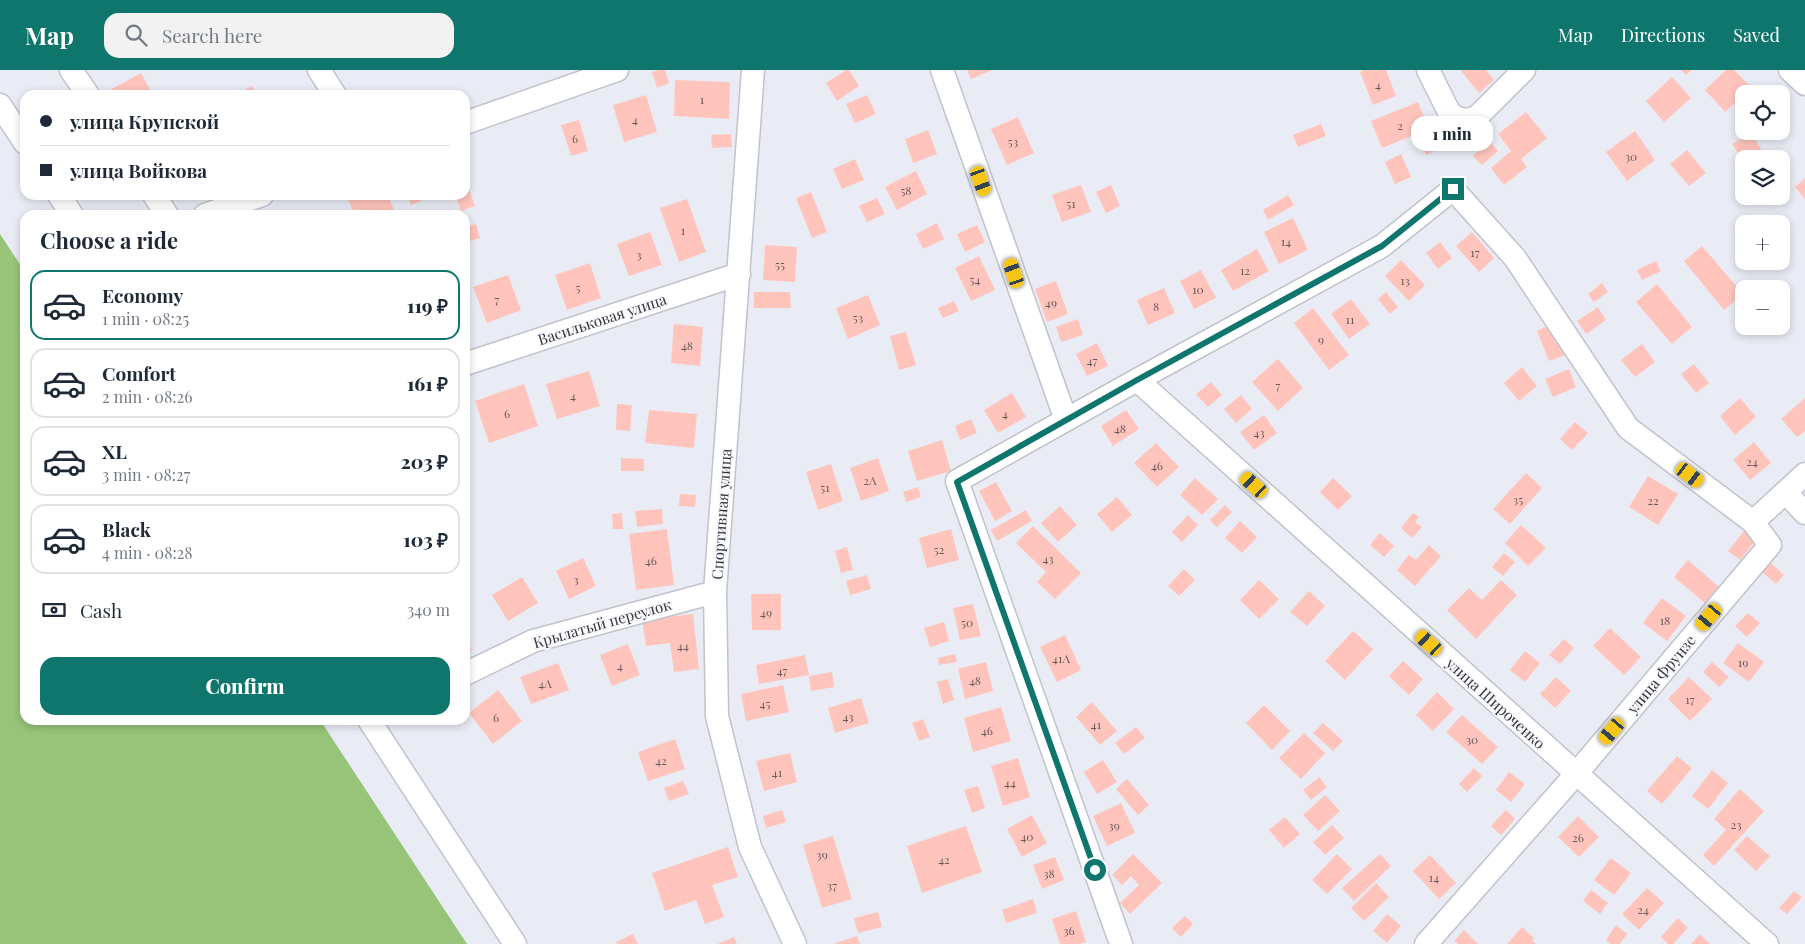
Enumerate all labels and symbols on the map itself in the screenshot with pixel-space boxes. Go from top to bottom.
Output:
house number: 4 [1375,76,1381,92]
house number: 1 [700,91,705,107]
house number: 4 [632,111,638,127]
callout: 1 min [1412,116,1494,152]
house number: 2 [1397,117,1403,133]
house number: 6 [572,130,578,146]
house number: 53 [1008,133,1018,149]
house number: 30 [1625,148,1637,164]
car [968,164,993,198]
route end [1442,178,1464,200]
house number: 58 [900,182,912,198]
house number: 51 [1066,195,1076,211]
house number: 1 [681,222,686,238]
house number: 14 [1281,233,1291,249]
house number: 17 [1470,244,1480,260]
house number: 3 [636,246,642,262]
house number: 55 [775,256,785,272]
car [1002,256,1025,290]
house number: 12 [1240,262,1250,278]
house number: 54 [970,271,981,287]
house number: 13 [1400,272,1410,288]
house number: 5 [576,279,581,295]
house number: 10 [1192,281,1204,297]
street label: Васильковая улица [535,289,669,349]
house number: 7 [495,291,500,307]
house number: 49 [1045,294,1057,310]
house number: 8 [1153,298,1159,314]
house number: 53 [853,309,863,325]
house number: 11 [1346,311,1355,327]
house number: 9 [1318,331,1324,347]
house number: 48 [681,337,693,353]
house number: 47 [1087,352,1097,368]
house number: 7 [1276,377,1281,393]
house number: 4 [570,387,576,403]
house number: 6 [504,405,510,421]
house number: 4 [1002,405,1008,421]
house number: 48 [1114,420,1126,436]
house number: 43 [1253,424,1265,440]
street label: Спортивная улица [706,447,736,580]
house number: 24 [1746,453,1758,469]
house number: 46 [1151,457,1163,473]
car [1673,460,1706,490]
car [1237,469,1270,501]
house number: 2А [863,472,877,488]
house number: 51 [820,479,830,495]
house number: 35 [1513,491,1523,507]
house number: 22 [1647,492,1659,508]
house number: 52 [934,541,945,557]
house number: 43 [1042,550,1054,566]
house number: 46 [645,552,657,568]
house number: 3 [573,571,579,587]
street label: Крылатый переулок [531,594,674,652]
car [1693,601,1724,633]
house number: 49 [760,604,772,620]
house number: 18 [1660,612,1670,628]
house number: 50 [961,614,973,630]
car [1412,627,1445,659]
street label: улица Фрунзе [1622,630,1700,718]
house number: 44 [677,637,689,653]
house number: 41А [1052,650,1070,666]
street label: улица Широченко [1441,652,1550,753]
house number: 19 [1738,654,1748,670]
house number: 4 [617,657,623,673]
house number: 47 [777,662,787,678]
house number: 48 [969,672,981,688]
house number: 4А [538,675,552,691]
house number: 17 [1685,691,1695,707]
house number: 45 [760,695,770,711]
house number: 43 [842,708,854,724]
house number: 6 [493,709,499,725]
car [1596,715,1627,747]
house number: 41 [1091,716,1102,732]
house number: 46 [981,722,993,738]
house number: 30 [1466,731,1478,747]
house number: 42 [655,752,667,768]
house number: 41 [772,764,783,780]
house number: 44 [1004,774,1016,790]
house number: 23 [1730,816,1742,832]
house number: 39 [1108,817,1120,833]
house number: 40 [1020,828,1034,844]
house number: 26 [1572,829,1584,845]
house number: 39 [816,846,828,862]
house number: 42 [938,851,950,867]
route start [1084,859,1106,881]
house number: 38 [1043,865,1055,881]
house number: 14 [1429,869,1439,885]
house number: 37 [827,877,837,893]
house number: 24 [1637,901,1649,917]
house number: 36 [1063,922,1075,938]

